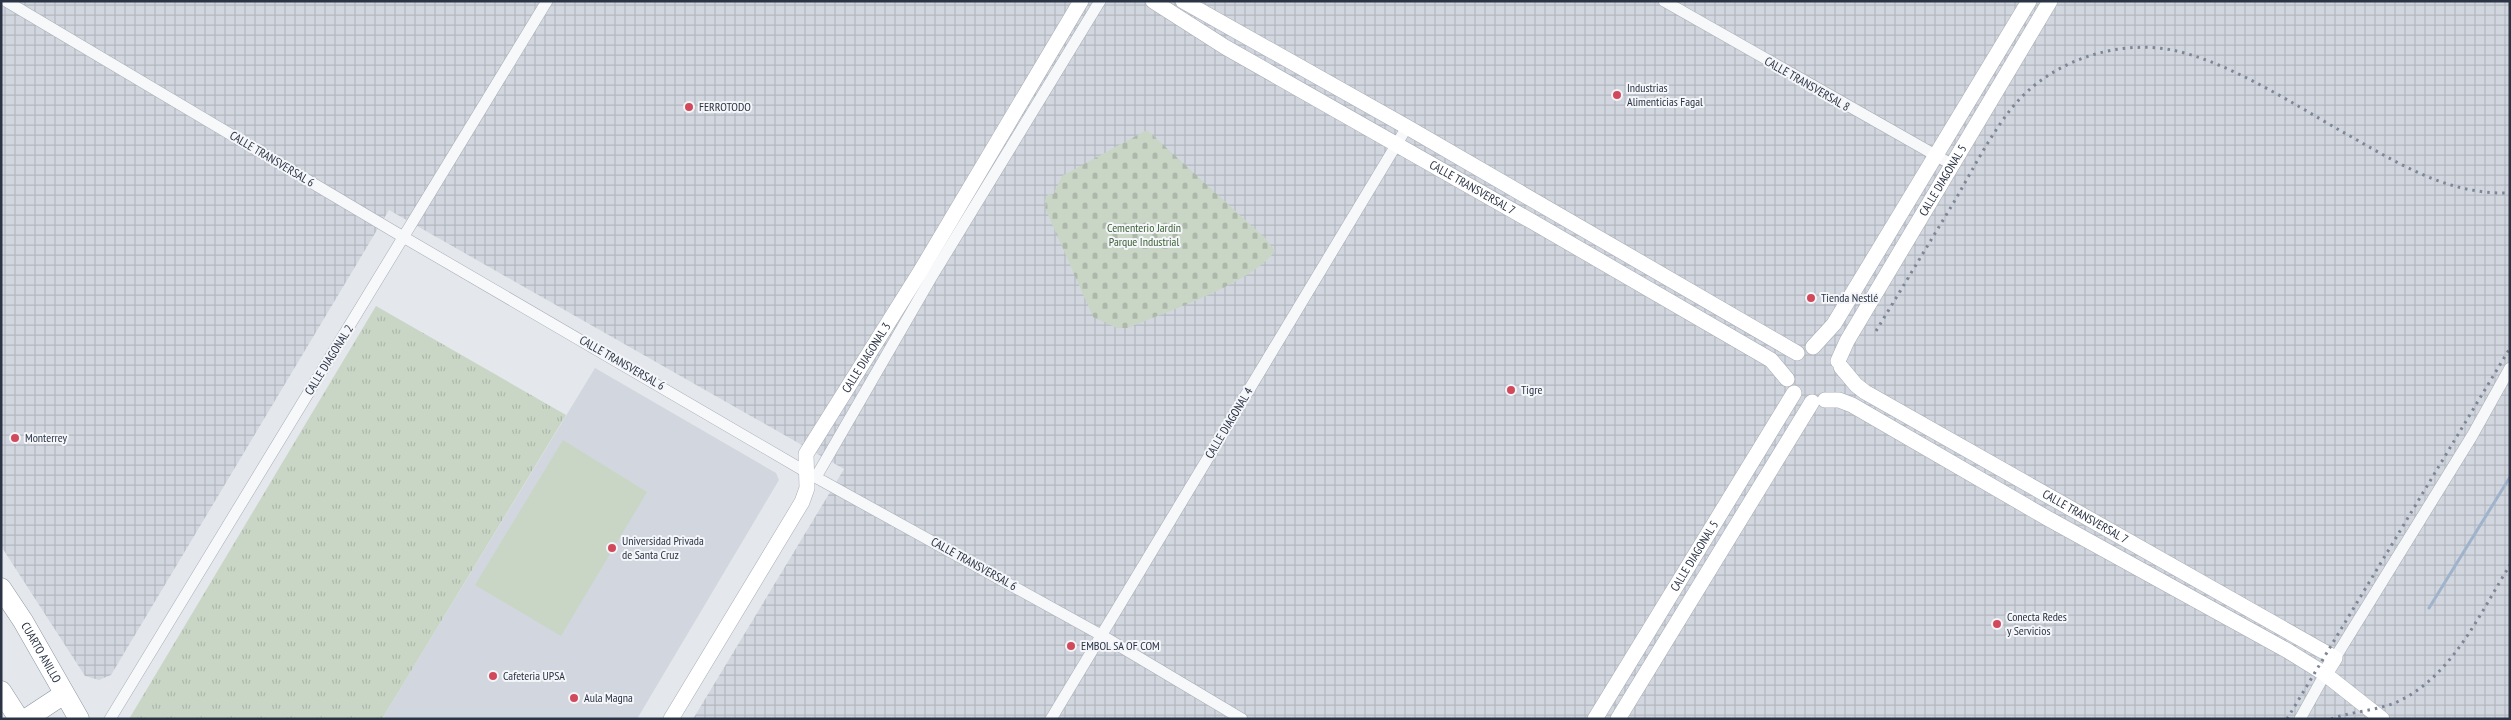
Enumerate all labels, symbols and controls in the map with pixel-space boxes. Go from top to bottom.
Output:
street label: CALLE TRANSVERSAL 8 [1762,53,1853,114]
place label: Industrias Alimenticias Fagal [1627,80,1703,109]
marker: Industrias Alimenticias Fagal [1611,89,1623,101]
place label: FERROTODO [699,99,751,114]
marker: FERROTODO [683,101,695,113]
street label: CALLE TRANSVERSAL 6 [227,127,317,190]
street label: CALLE DIAGONAL 5 [1915,142,1969,218]
street label: CALLE TRANSVERSAL 7 [1427,157,1518,217]
park label: Cementerio Jardín Parque Industrial [1107,220,1181,249]
place label: Tienda Nestlé [1821,290,1878,305]
marker: Tienda Nestlé [1805,292,1817,304]
street label: CALLE DIAGONAL 3 [838,319,894,395]
street label: CALLE DIAGONAL 2 [301,322,356,398]
street label: CALLE TRANSVERSAL 6 [577,332,668,393]
place label: Tigre [1521,382,1542,397]
street label: CALLE DIAGONAL 4 [1201,384,1256,461]
marker: Tigre [1505,384,1517,396]
place label: Monterrey [25,430,68,445]
marker: Monterrey [9,432,21,444]
street label: CALLE TRANSVERSAL 7 [2040,486,2131,546]
street label: CALLE DIAGONAL 5 [1667,518,1721,594]
place label: Universidad Privada de Santa Cruz [622,533,704,562]
street label: CALLE TRANSVERSAL 6 [929,534,1020,593]
marker: Universidad Privada de Santa Cruz [606,542,618,554]
place label: Conecta Redes y Servicios [2007,609,2067,638]
marker: Conecta Redes y Servicios [1991,618,2003,630]
street label: CUARTO ANILLO [18,619,65,686]
place label: EMBOL SA OF COM [1081,638,1160,653]
marker: EMBOL SA OF COM [1065,640,1077,652]
place label: Cafeteria UPSA [503,668,565,683]
marker: Cafeteria UPSA [487,670,499,682]
place label: Aula Magna [584,690,633,705]
marker: Aula Magna [568,692,580,704]

